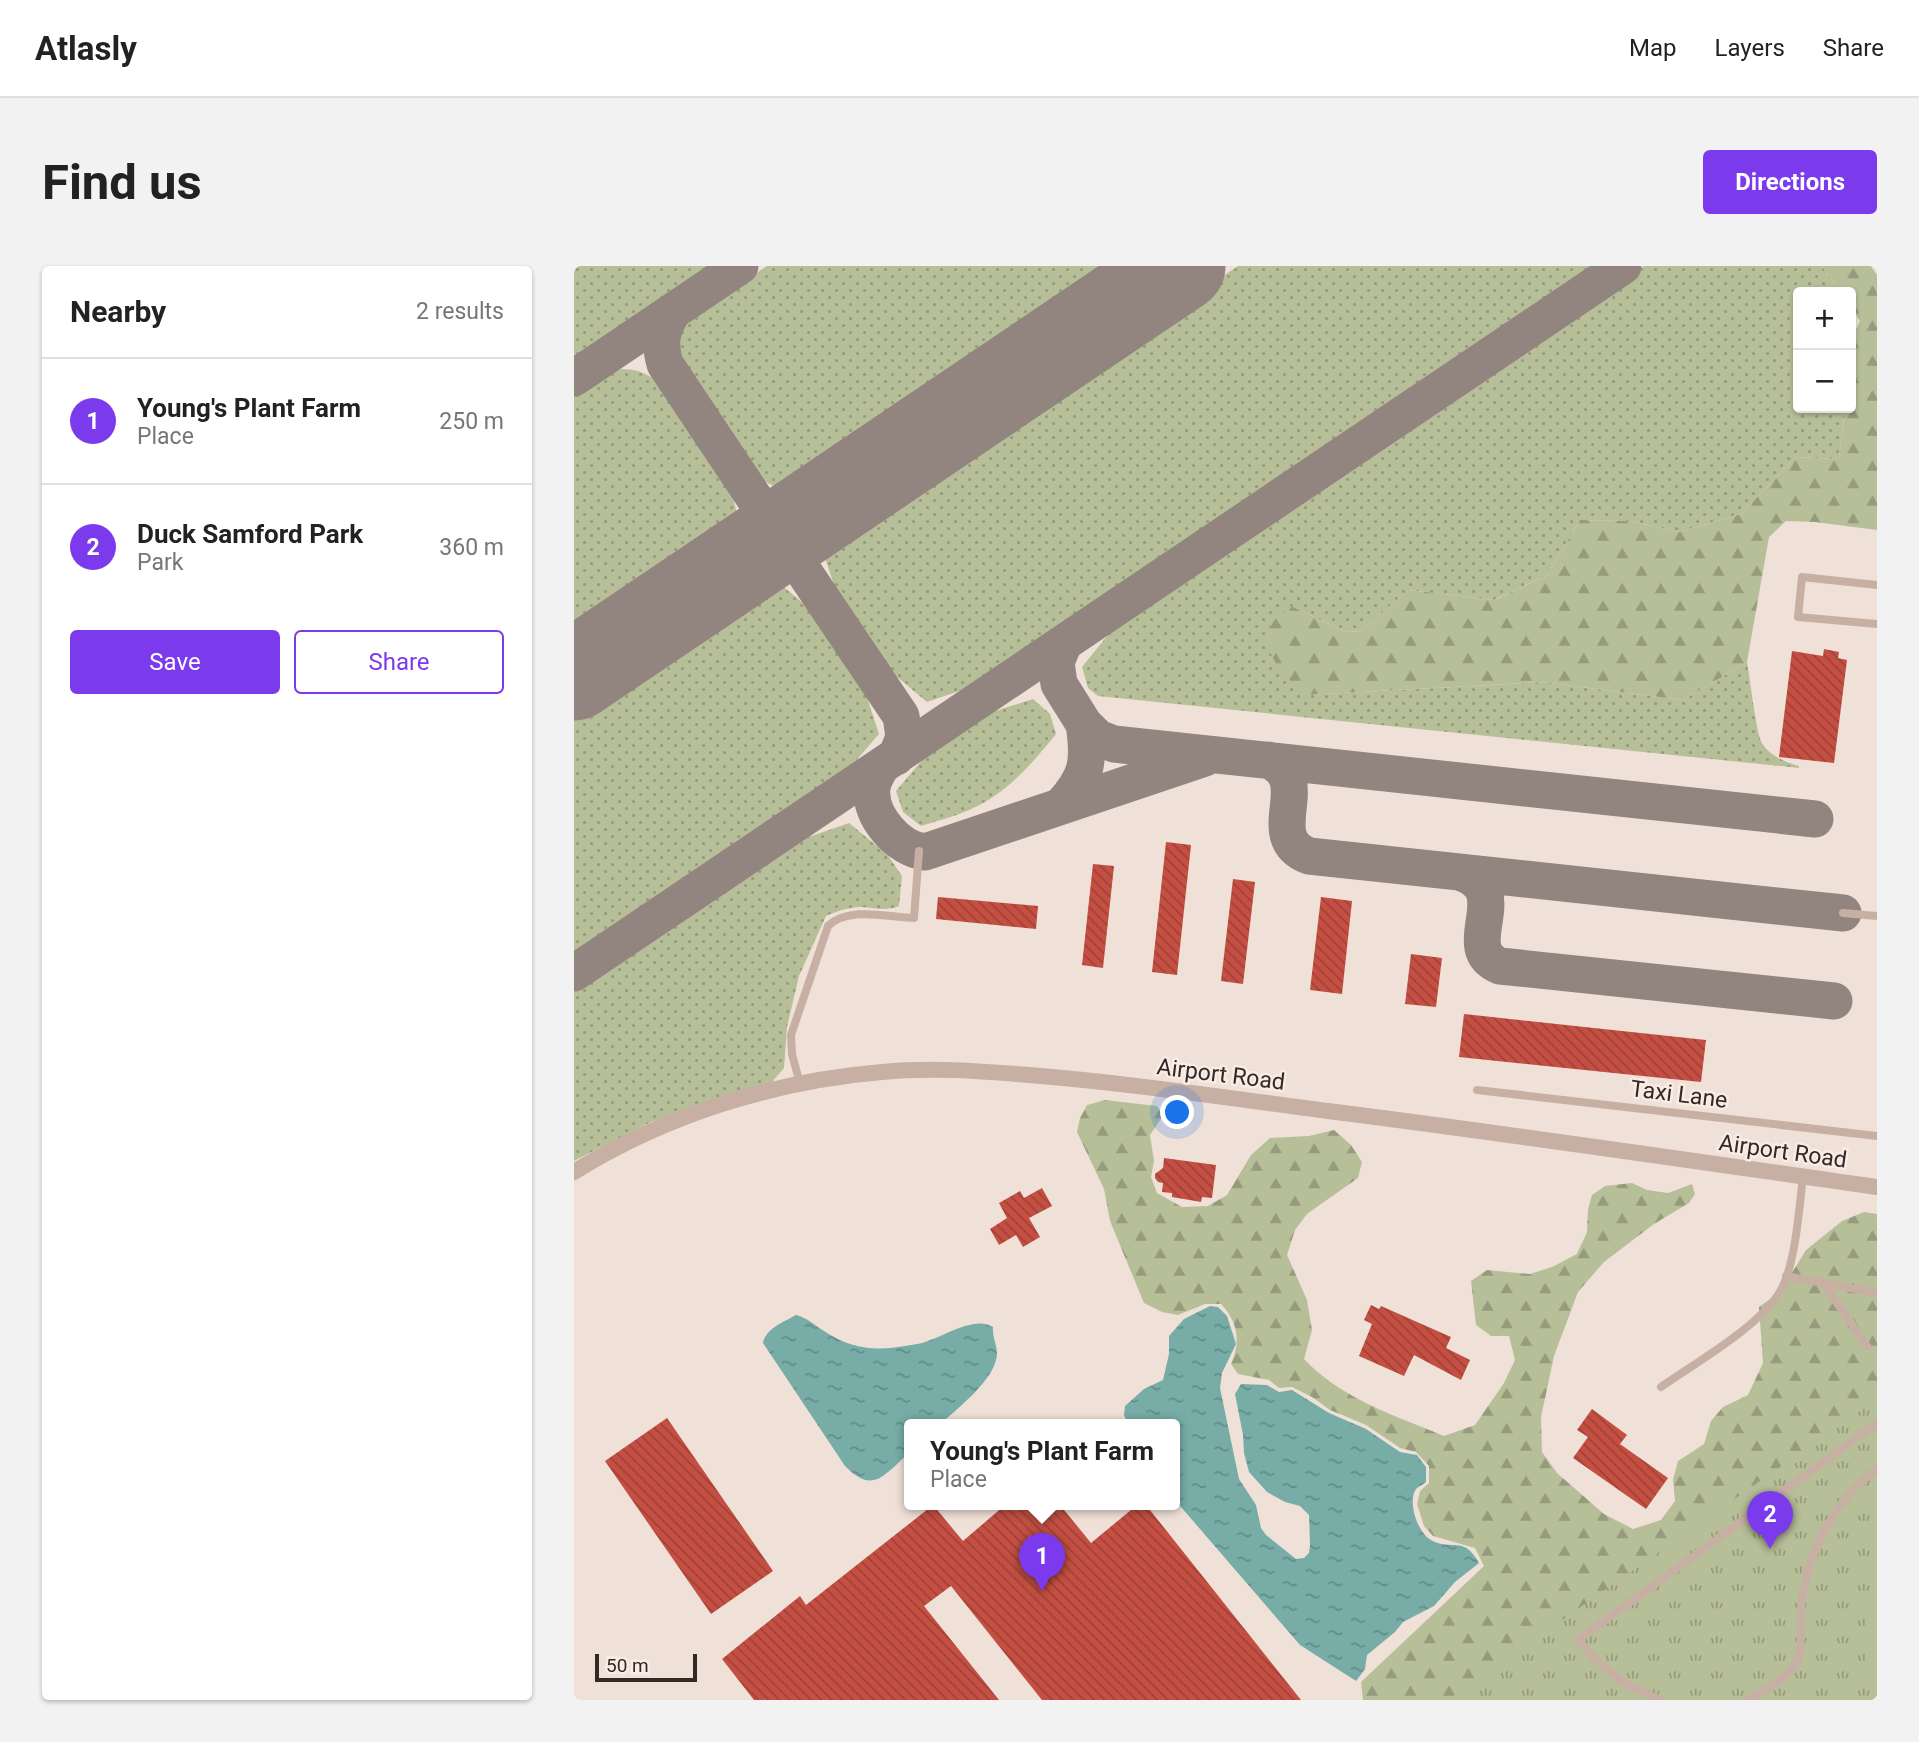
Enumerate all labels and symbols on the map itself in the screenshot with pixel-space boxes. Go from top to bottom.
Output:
street label: Airport Road [1155,1053,1286,1096]
street label: Taxi Lane [1629,1075,1729,1114]
your location [1160,1095,1194,1129]
street label: Airport Road [1717,1129,1849,1174]
pin: 2 [1747,1491,1793,1549]
pin: 1 [1019,1533,1065,1591]
scale bar [595,1651,696,1683]

